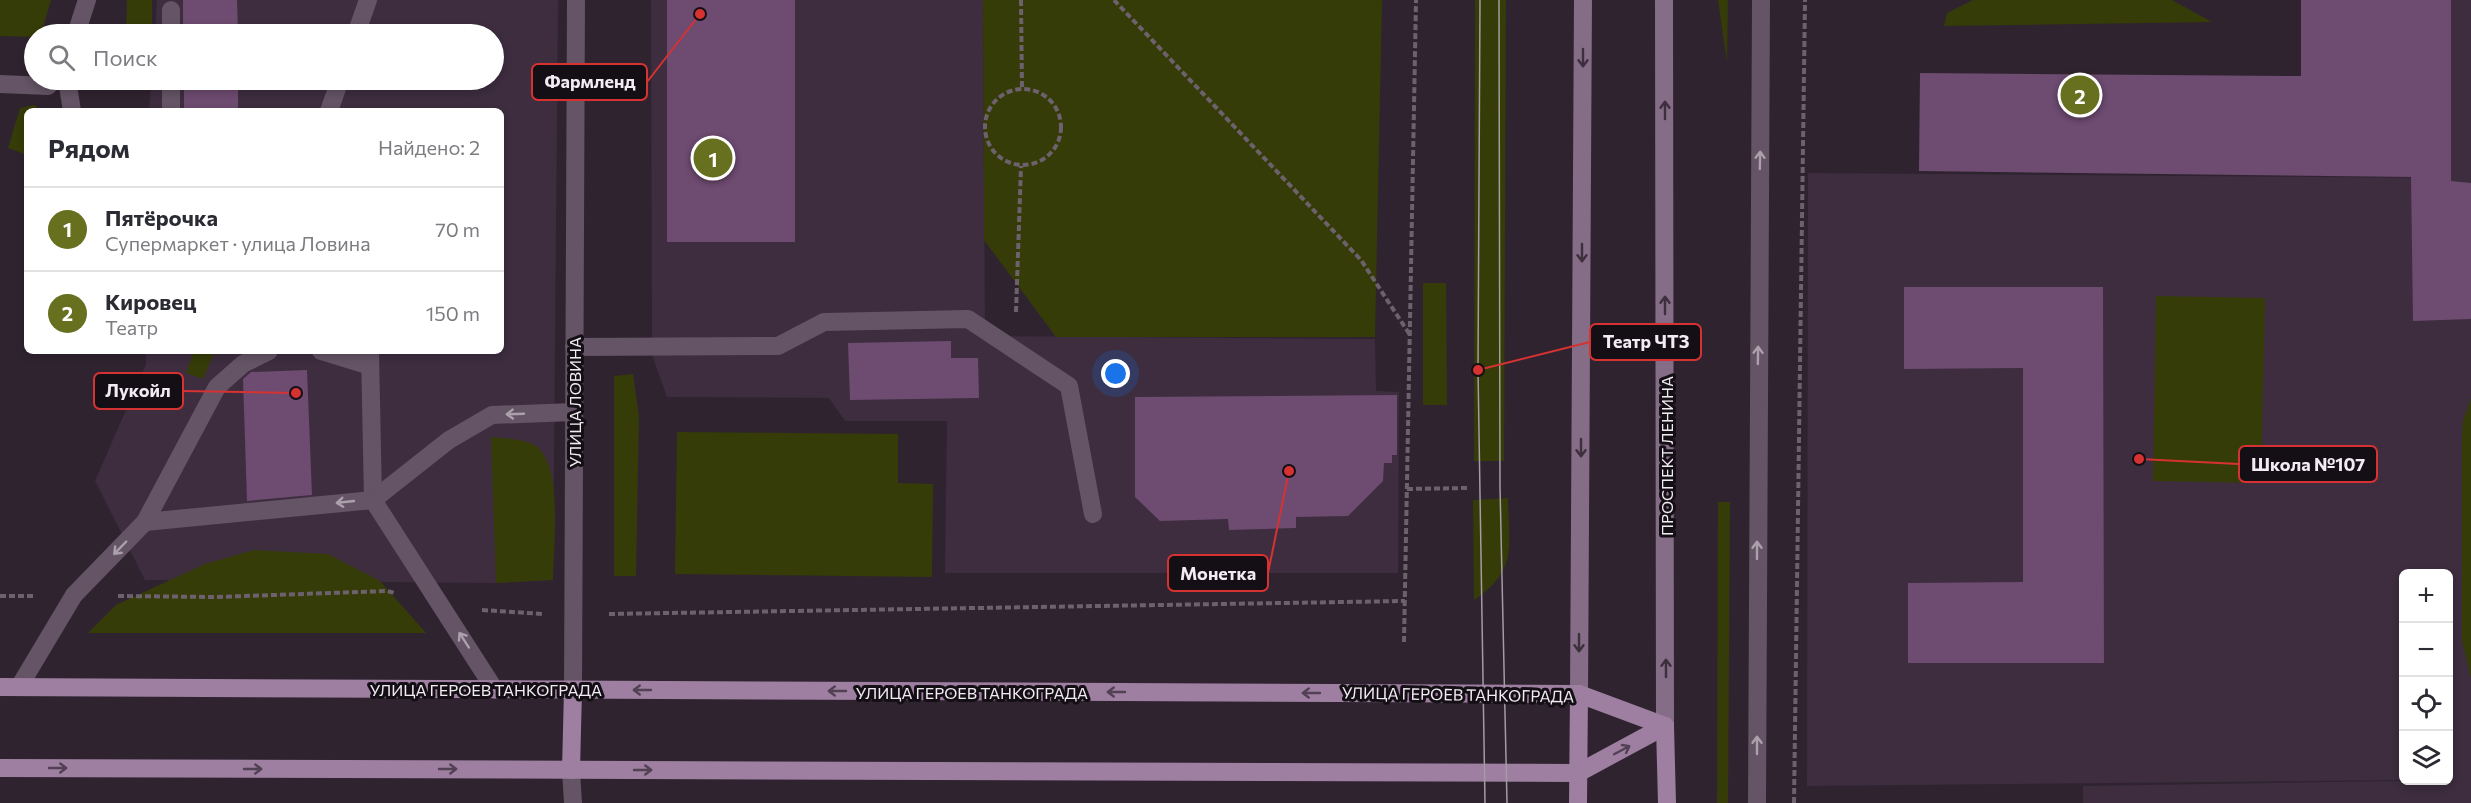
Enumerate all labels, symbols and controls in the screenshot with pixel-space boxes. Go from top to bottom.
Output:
search box [24,24,504,90]
icon: search [45,41,78,74]
text: Поиск [93,44,158,71]
one-way arrow [1577,48,1589,68]
callout: Фармленд [532,64,647,100]
text: Фармленд [544,70,636,92]
pin: 2 [2060,72,2100,118]
one-way arrow [1659,100,1671,120]
text: Рядом [48,132,130,163]
text: Найдено: 2 [378,135,480,159]
pin: 1 [694,136,732,180]
one-way arrow [1754,150,1766,170]
text: Пятёрочка [105,204,218,231]
text: 1 [63,217,72,241]
text: 70 m [435,217,480,241]
text: Супермаркет · улица Ловина [105,231,371,255]
one-way arrow [1576,243,1588,263]
text: Кировец [105,288,196,315]
one-way arrow [1659,295,1671,315]
text: 2 [62,301,73,325]
text: 150 m [426,301,480,325]
text: Театр [105,315,158,339]
callout: Театр ЧТЗ [1590,324,1701,360]
text: Театр ЧТЗ [1603,330,1690,352]
street label: УЛИЦА ЛОВИНА [565,337,584,467]
one-way arrow [1752,345,1764,365]
your location [1101,359,1130,388]
callout: Лукойл [94,373,183,409]
street label: ПРОСПЕКТ ЛЕНИНА [1657,376,1676,536]
text: Лукойл [105,379,171,401]
one-way arrow [506,408,526,420]
one-way arrow [1575,438,1586,458]
callout: Школа №107 [2239,446,2377,482]
text: Школа №107 [2251,453,2365,475]
one-way arrow [336,497,356,508]
one-way arrow [114,540,128,555]
one-way arrow [1751,540,1763,560]
callout: Монетка [1168,555,1268,591]
text: Монетка [1180,562,1256,584]
map controls [2399,569,2453,785]
button: + [2399,569,2453,623]
button: − [2399,623,2453,677]
one-way arrow [457,632,469,649]
one-way arrow [1573,633,1585,653]
one-way arrow [1660,658,1672,678]
button: locate [2399,677,2453,731]
street label: УЛИЦА ГЕРОЕВ ТАНКОГРАДА [370,680,602,699]
street label: УЛИЦА ГЕРОЕВ ТАНКОГРАДА [1342,682,1574,706]
street label: УЛИЦА ГЕРОЕВ ТАНКОГРАДА [856,683,1088,702]
one-way arrow [632,684,652,696]
one-way arrow [827,685,847,697]
one-way arrow [1106,686,1126,698]
one-way arrow [1301,687,1321,699]
button: layers [2399,731,2453,785]
one-way arrow [1751,735,1763,755]
one-way arrow [1612,744,1630,755]
one-way arrow [48,762,68,774]
one-way arrow [243,763,263,775]
one-way arrow [438,763,458,775]
one-way arrow [633,764,653,776]

